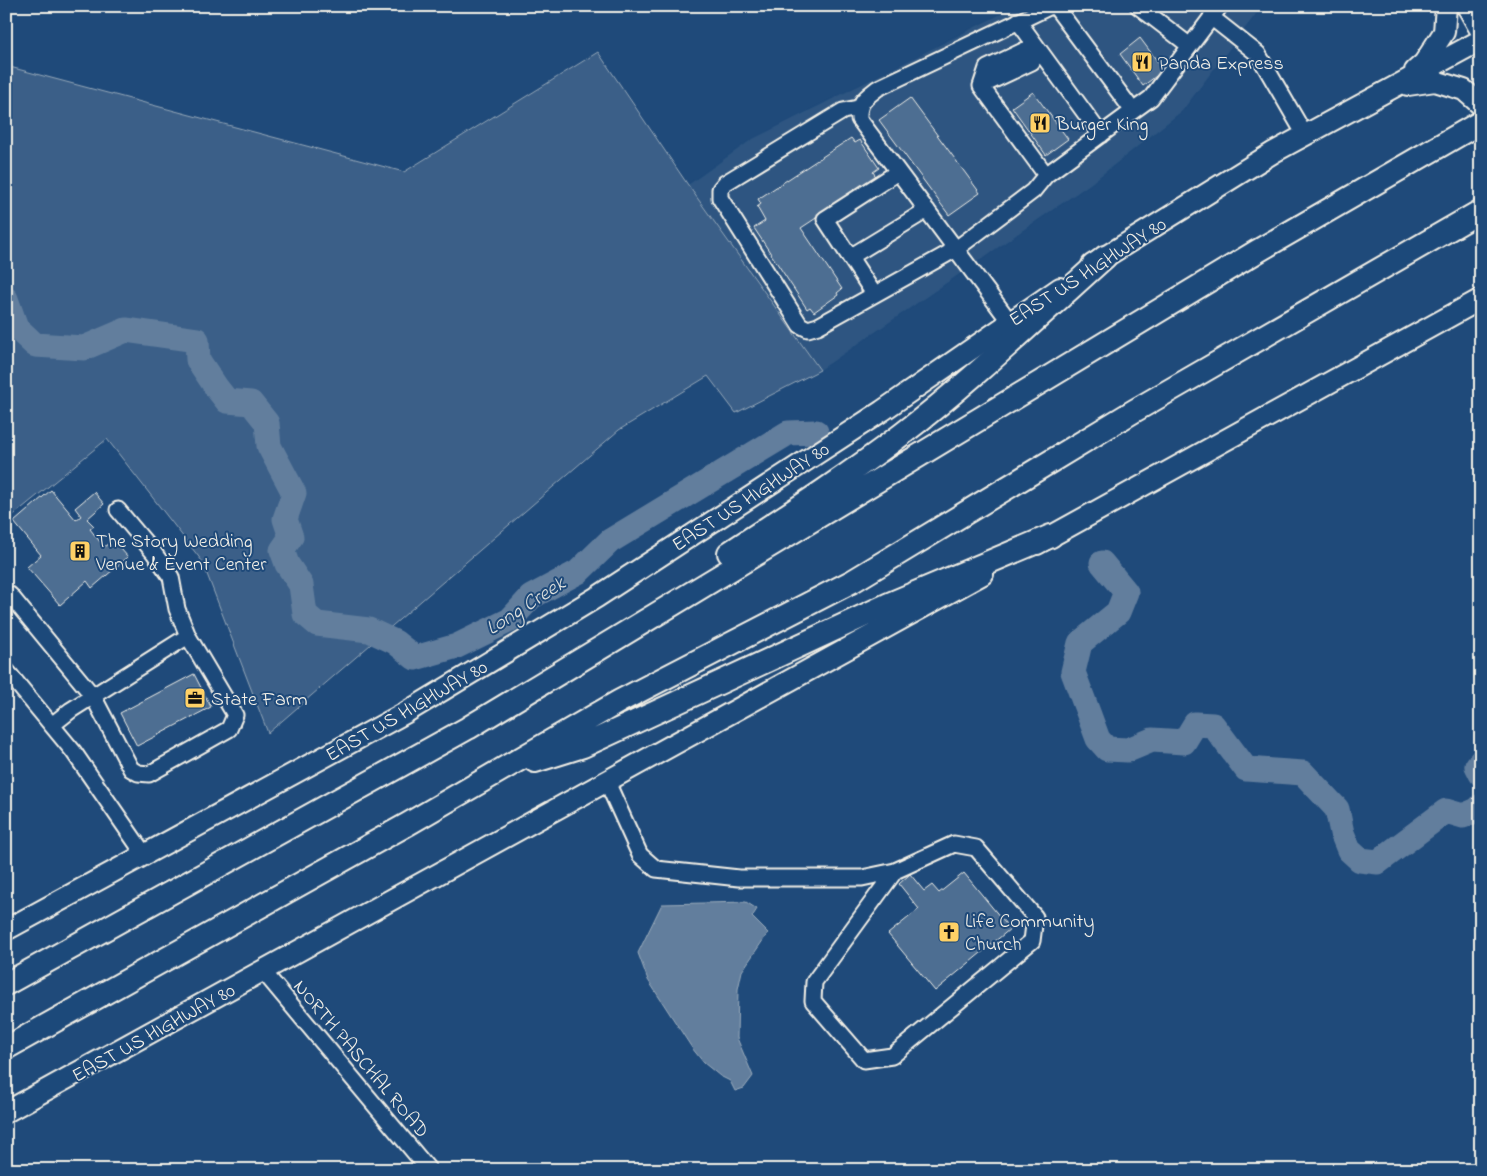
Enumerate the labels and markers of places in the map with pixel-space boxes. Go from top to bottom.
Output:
restaurant icon: Panda Express [1130,50,1154,74]
place label: Panda Express [1158,50,1284,79]
restaurant icon: Burger King [1028,111,1052,135]
place label: Burger King [1055,111,1148,141]
place label: The Story Wedding Venue & Event Center [95,528,267,580]
building icon: The Story Wedding Venue & Event Center [68,539,92,563]
office icon: State Farm [183,686,207,710]
place label: State Farm [211,686,308,715]
place label: Life Community Church [965,908,1094,960]
church icon: Life Community Church [937,920,961,944]

